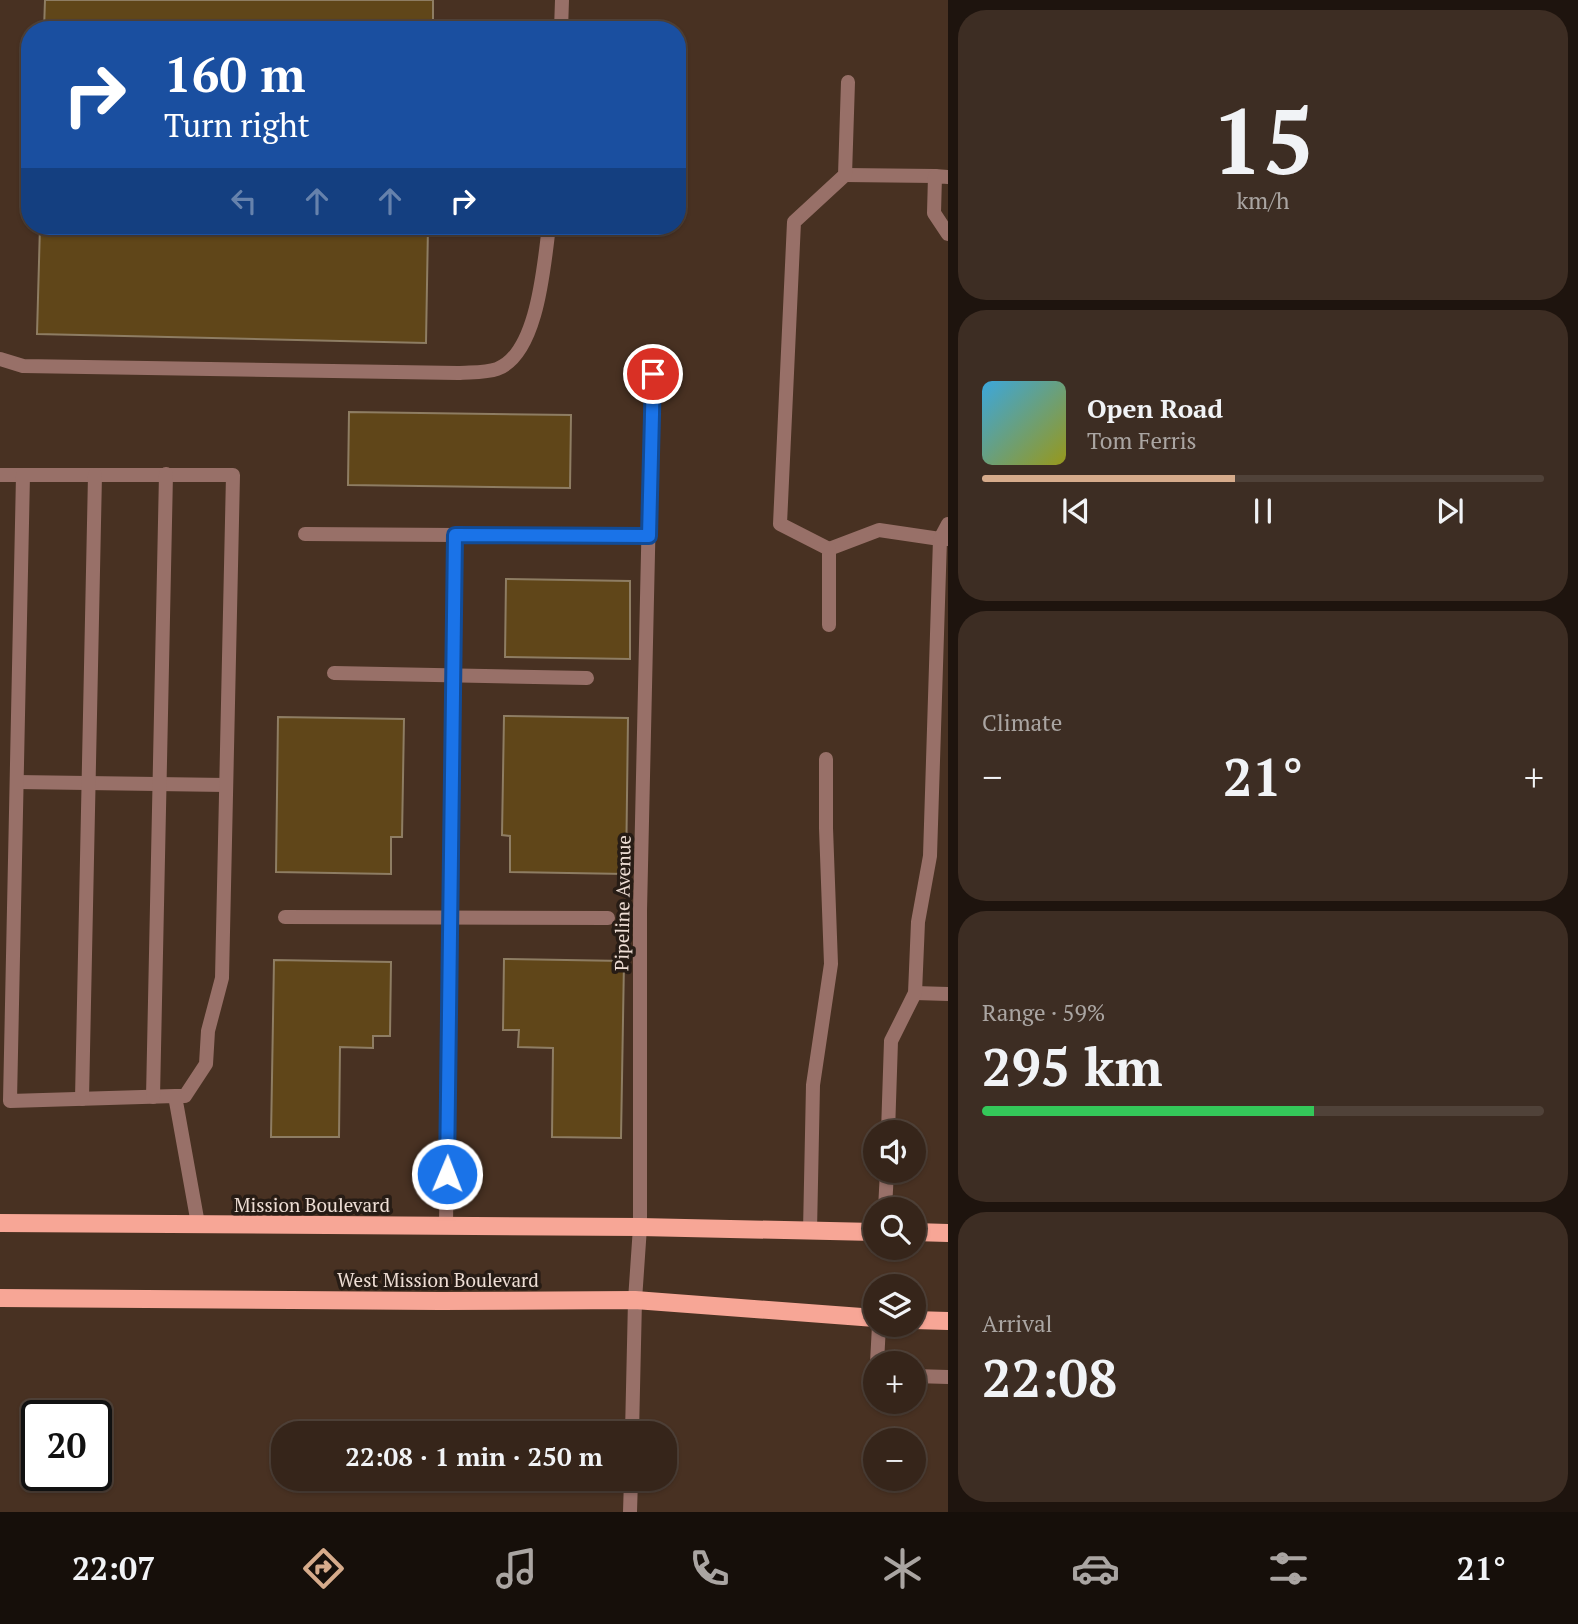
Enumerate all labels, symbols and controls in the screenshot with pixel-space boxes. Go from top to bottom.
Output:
text: 160 m [164,41,306,106]
icon: right [49,49,140,140]
text: 15 [1212,79,1314,200]
text: Turn right [164,104,310,146]
icon: left [225,182,263,220]
icon: ahead [298,182,336,220]
icon: ahead [371,182,409,220]
icon: right [444,182,482,220]
text: km/h [1236,185,1290,216]
pin [623,344,683,404]
icon: arrive [634,355,672,393]
text: Open Road [1087,391,1223,425]
text: Tom Ferris [1087,425,1197,456]
icon: previous [1057,492,1095,530]
icon: pause [1244,492,1282,530]
icon: next [1431,492,1469,530]
text: Climate [982,707,1062,738]
text: 21° [1223,742,1303,811]
text: − [982,752,1002,802]
text: + [1524,752,1544,802]
street label: Pipeline Avenue [608,835,636,971]
text: Range · 59% [982,997,1105,1028]
text: 295 km [982,1032,1163,1101]
map controls [863,1120,926,1491]
button: sound [863,1120,926,1183]
position arrow [410,1137,484,1211]
street label: Mission Boulevard [234,1192,390,1217]
button: search [863,1197,926,1260]
street label: West Mission Boulevard [337,1267,539,1292]
button: layers [863,1274,926,1337]
text: Arrival [982,1308,1053,1339]
text: 22:08 [982,1343,1117,1412]
button: + [863,1351,926,1414]
speed limit sign: 20 [21,1400,112,1491]
button: − [863,1428,926,1491]
text: 22:08 · 1 min · 250 m [345,1439,603,1473]
icon: directions [299,1544,348,1593]
icon: music [492,1544,541,1593]
icon: phone [685,1544,734,1593]
icon: climate [878,1544,927,1593]
icon: car [1071,1544,1120,1593]
icon: filters [1264,1544,1313,1593]
text: 22:07 [72,1547,155,1589]
text: 21° [1457,1547,1506,1589]

